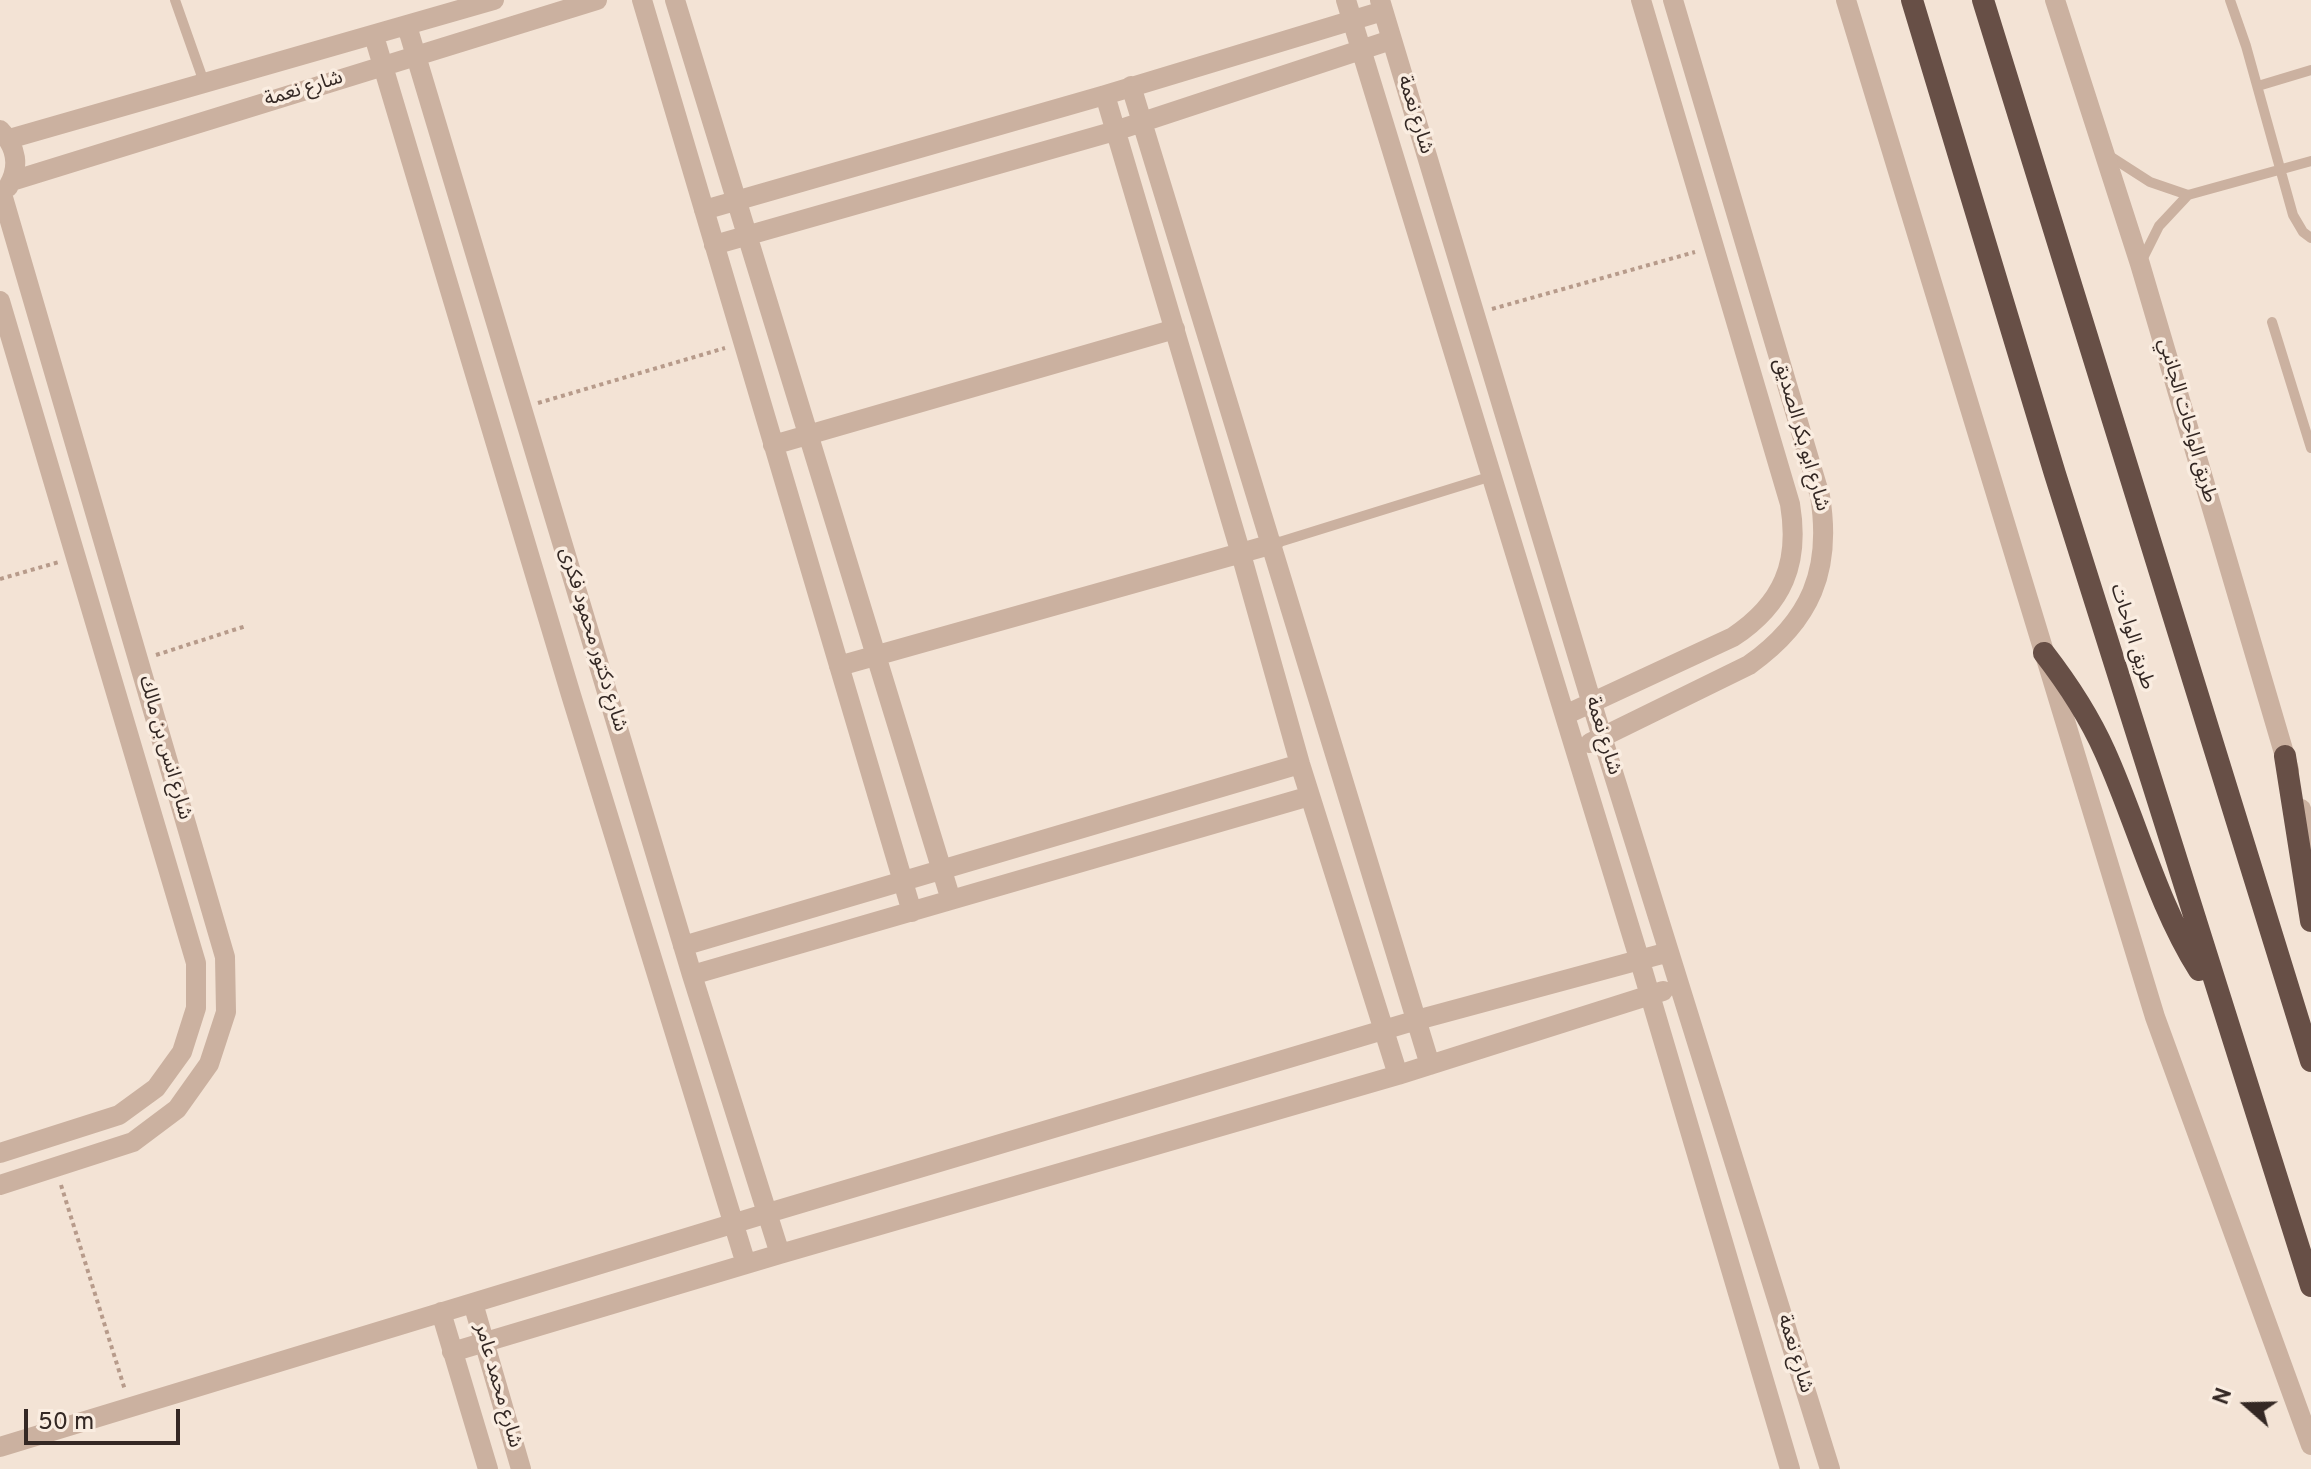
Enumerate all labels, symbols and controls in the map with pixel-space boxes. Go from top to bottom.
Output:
street label: شارع نعمة [262,67,346,113]
street label: شارع نعمة [1391,73,1437,157]
street label: طريق الواحات الجانبي [2151,336,2221,506]
street label: شارع ابو بكر الصديق [1767,356,1833,514]
street label: شارع دكتور محمود فكرى [553,545,631,735]
street label: طريق الواحات [2104,581,2158,693]
street label: شارع انس بن مالك [132,673,196,823]
street label: شارع نعمة [1579,694,1625,778]
street label: شارع نعمة [1771,1312,1817,1396]
street label: شارع محمد عامر [468,1321,526,1451]
north arrow [2207,1365,2287,1445]
text: N [2209,1385,2239,1409]
scale bar [28,1393,184,1443]
text: 50 m [38,1408,94,1438]

